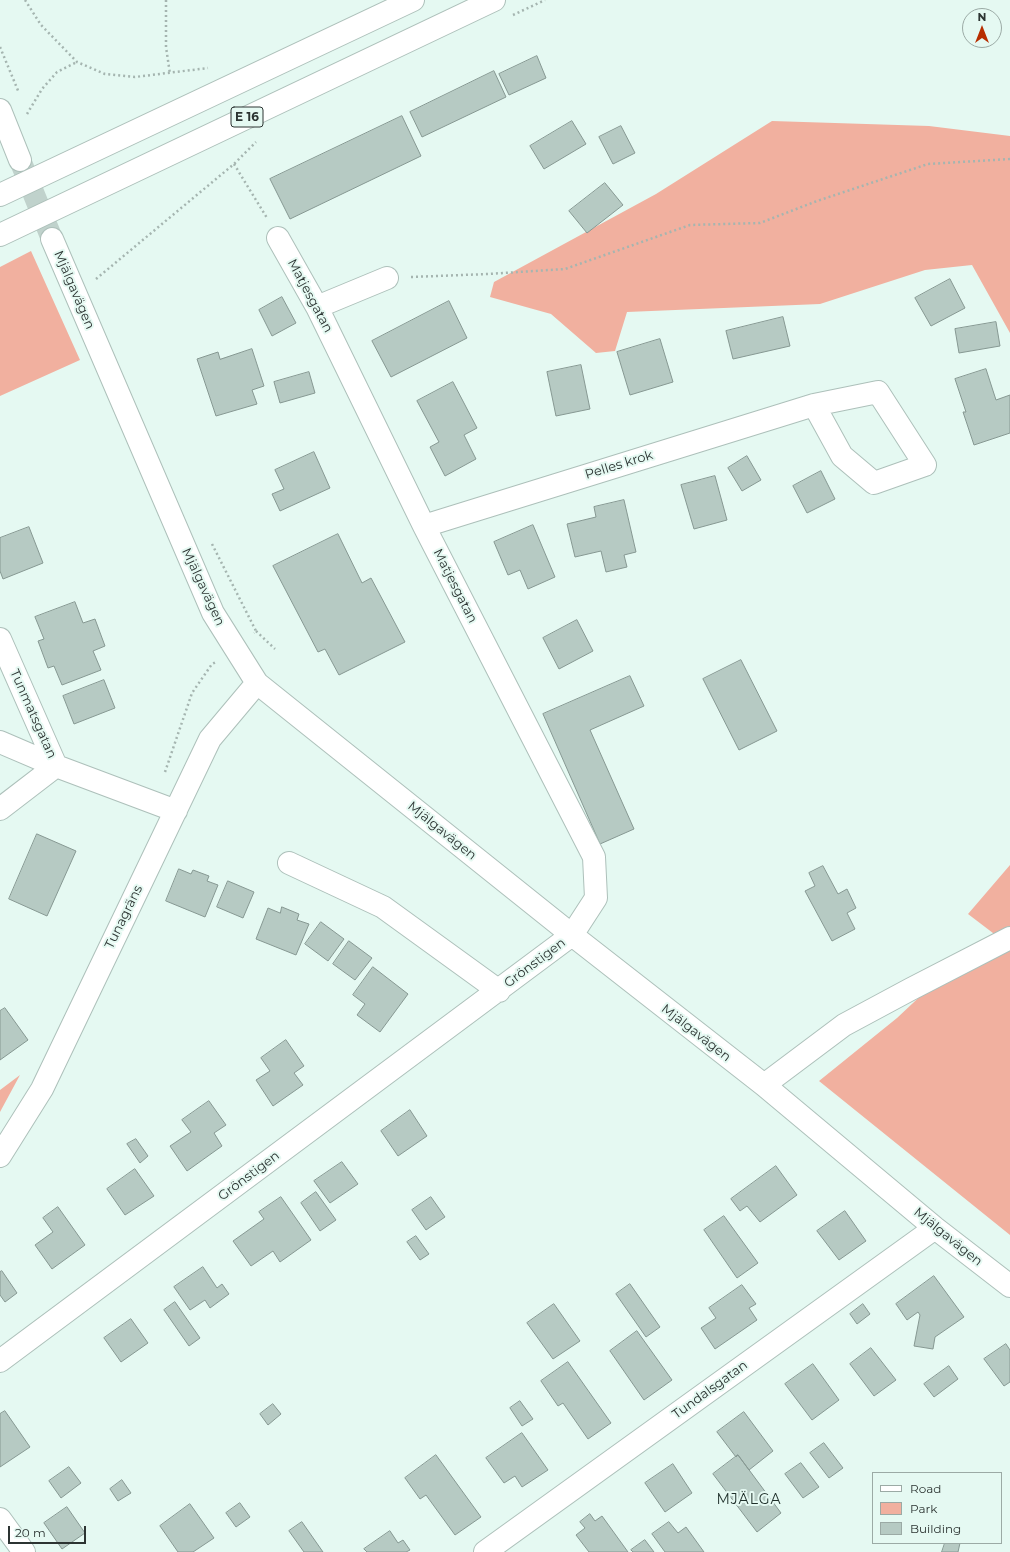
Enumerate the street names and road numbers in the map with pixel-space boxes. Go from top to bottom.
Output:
road number: E 16 [231,107,263,127]
street label: Mjälgavägen [50,248,98,332]
street label: Matjesgatan [284,257,336,335]
street label: Pelles krok [583,447,655,483]
street label: Mjälgavägen [178,546,228,628]
street label: Matjesgatan [430,546,480,626]
street label: Tunmatsgatan [6,667,60,761]
street label: Mjälgavägen [405,799,479,863]
street label: Tunagräns [102,883,146,951]
street label: Grönstigen [501,935,569,991]
street label: Mjälgavägen [658,1001,734,1065]
street label: Grönstigen [215,1148,283,1204]
street label: Mjälgavägen [911,1205,985,1269]
street label: Tundalsgatan [669,1357,751,1423]

